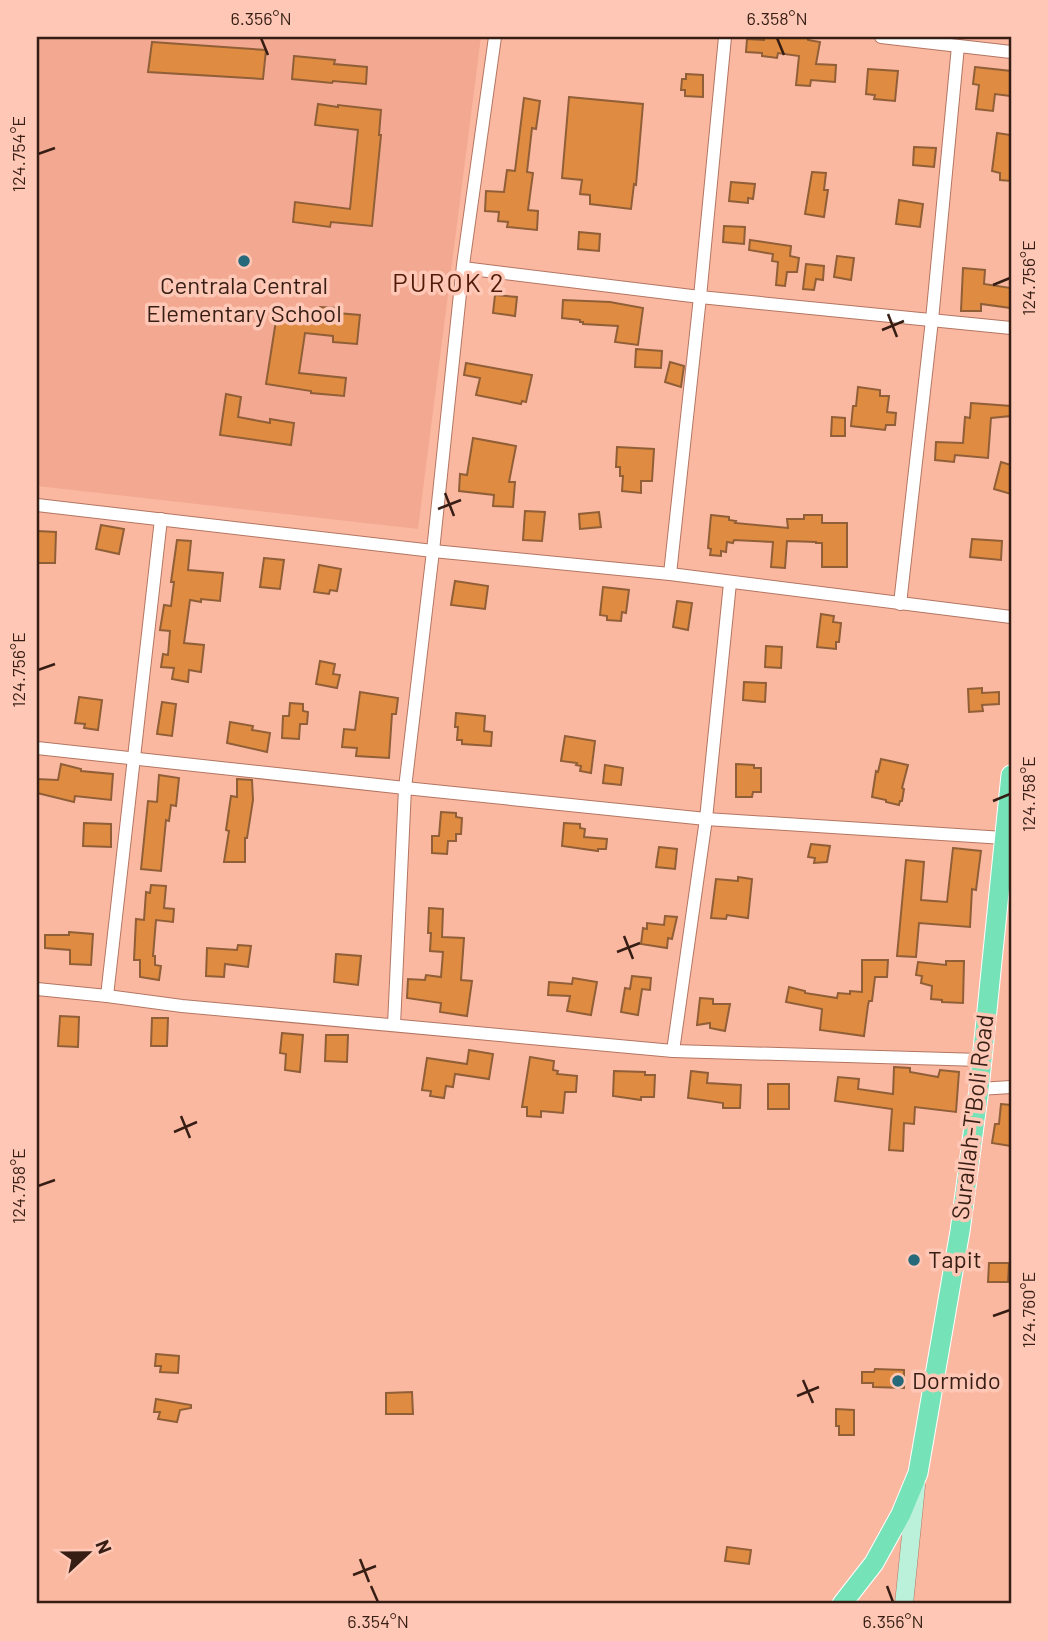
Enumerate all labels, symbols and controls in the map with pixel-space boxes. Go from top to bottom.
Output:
text: 6.356°N [230,7,292,29]
text: 6.358°N [746,7,808,29]
text: 124.754°E [7,116,29,192]
text: 124.756°E [1017,240,1039,316]
marker: Centrala Central Elementary School [236,253,252,269]
district label: PUROK 2 [392,266,506,297]
place label: Centrala Central Elementary School [146,270,342,327]
text: 124.756°E [7,632,29,708]
text: 124.758°E [1017,756,1039,832]
street label: Surallah-T'Boli Road [945,1013,998,1221]
text: 124.758°E [7,1148,29,1224]
place label: Tapit [928,1244,982,1273]
marker: Tapit [906,1252,922,1268]
text: 124.760°E [1017,1272,1039,1348]
place label: Dormido [912,1365,1001,1394]
marker: Dormido [890,1373,906,1389]
north arrow [52,1518,122,1588]
text: N [91,1536,117,1557]
text: 6.354°N [347,1610,409,1632]
text: 6.356°N [862,1610,924,1632]

